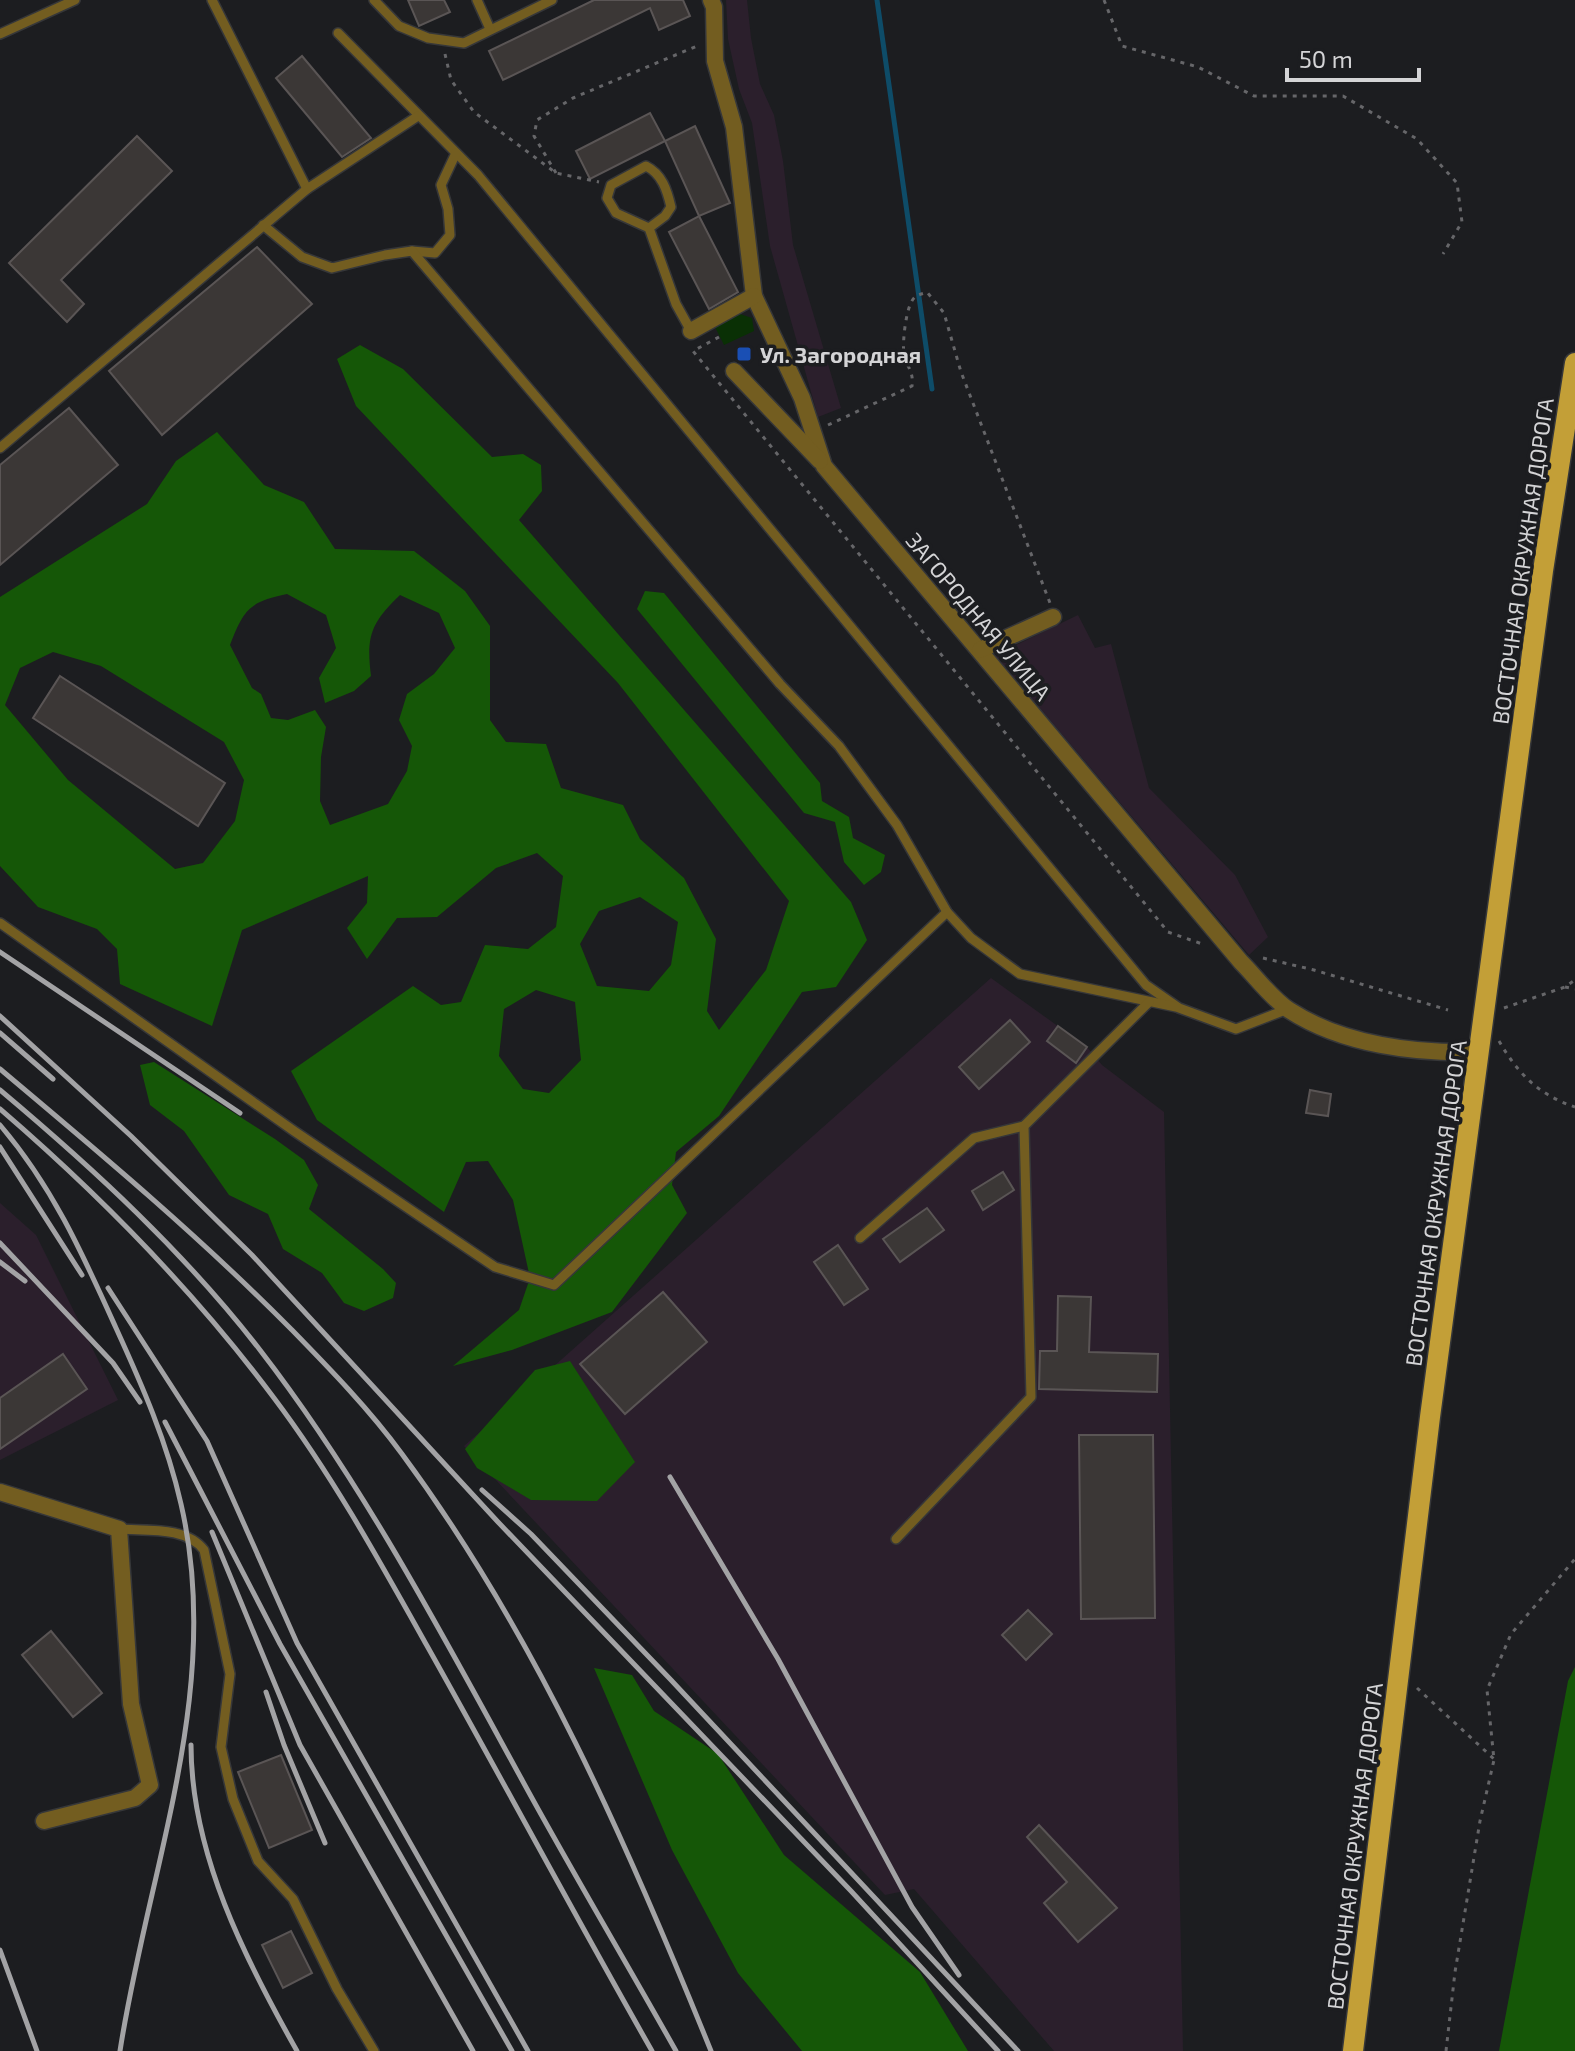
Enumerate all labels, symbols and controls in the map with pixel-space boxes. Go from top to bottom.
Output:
scale bar [1287,32,1419,82]
text: 50 m [1299,44,1353,73]
place label: Ул. Загородная [760,341,921,367]
marker: Ул. Загородная [735,345,753,363]
street label: ВОСТОЧНАЯ ОКРУЖНАЯ ДОРОГА [1486,396,1558,726]
street label: ЗАГОРОДНАЯ УЛИЦА [901,527,1057,705]
street label: ВОСТОЧНАЯ ОКРУЖНАЯ ДОРОГА [1399,1038,1471,1368]
street label: ВОСТОЧНАЯ ОКРУЖНАЯ ДОРОГА [1321,1681,1387,2011]

